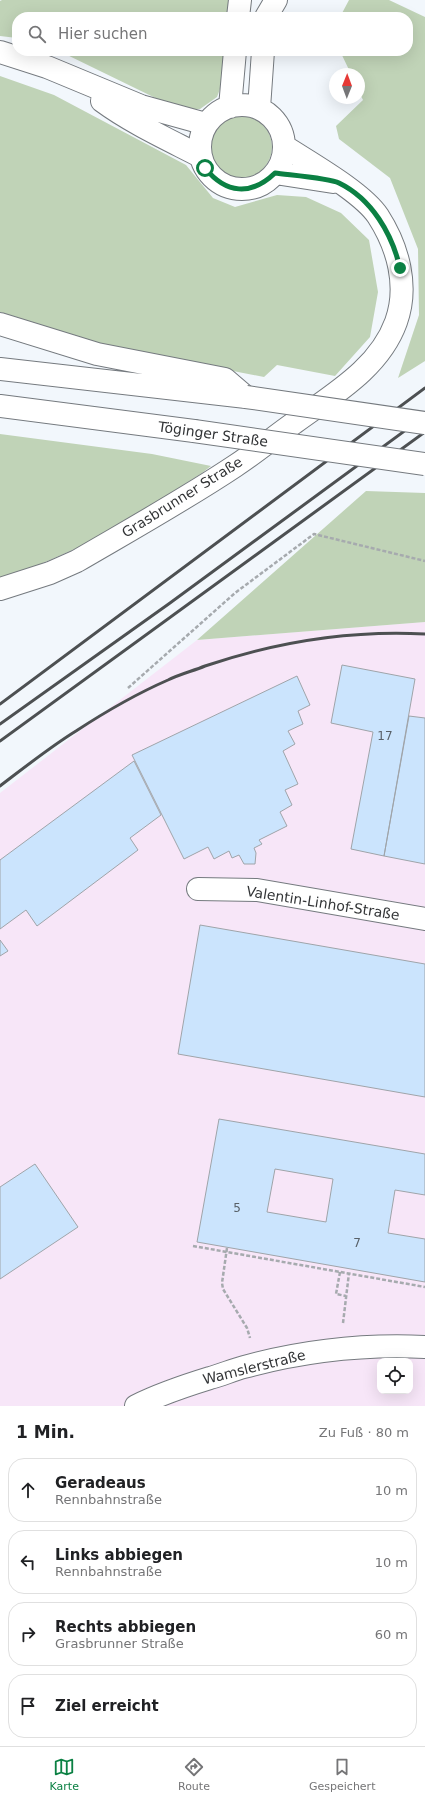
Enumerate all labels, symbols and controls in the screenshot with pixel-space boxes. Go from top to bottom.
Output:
search box [12,12,413,56]
icon: search [26,23,48,45]
text: Hier suchen [58,25,147,43]
north arrow [329,68,365,104]
route start [196,159,214,177]
route end [391,259,409,277]
street label: Töginger Straße [156,418,269,450]
street label: Grasbrunner Straße [119,453,245,541]
house number: 17 [377,729,393,743]
street label: Valentin-Linhof-Straße [245,883,401,923]
house number: 5 [233,1201,241,1215]
house number: 7 [353,1236,361,1250]
street label: Wamslerstraße [201,1347,307,1387]
map controls [377,1358,413,1394]
button: locate [377,1358,413,1394]
text: 1 Min. [16,1422,75,1442]
text: Zu Fuß · 80 m [319,1425,409,1440]
text: Geradeaus [55,1474,146,1492]
icon: ahead [17,1479,39,1501]
text: 10 m [375,1483,408,1498]
text: Rennbahnstraße [55,1492,162,1507]
text: Links abbiegen [55,1546,183,1564]
icon: left [17,1551,39,1573]
text: 10 m [375,1555,408,1570]
text: Rennbahnstraße [55,1564,162,1579]
text: Rechts abbiegen [55,1618,196,1636]
icon: right [17,1623,39,1645]
text: 60 m [375,1627,408,1642]
text: Grasbrunner Straße [55,1636,184,1651]
icon: arrive [17,1695,39,1717]
text: Ziel erreicht [55,1697,159,1715]
tab: Karte [50,1756,79,1793]
tab: Route [178,1756,210,1793]
tab: Gespeichert [309,1756,375,1793]

